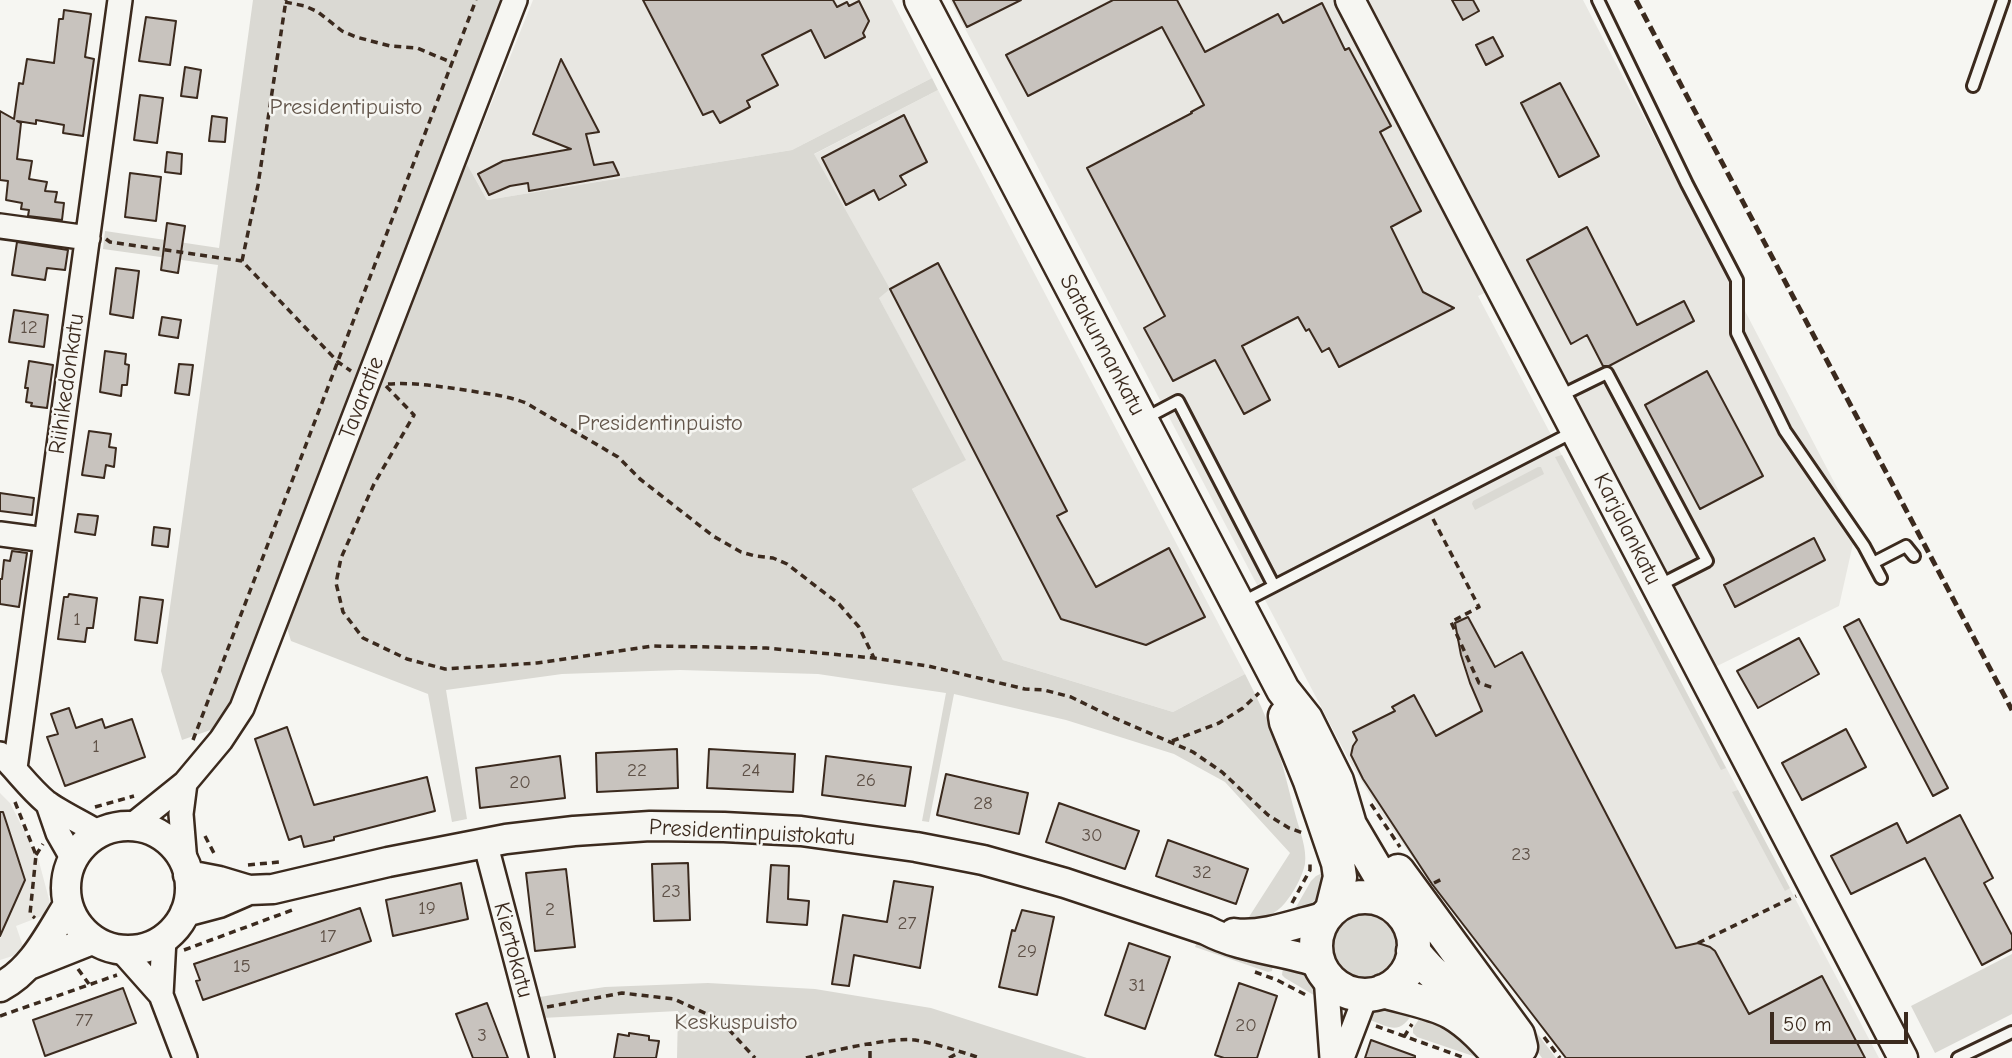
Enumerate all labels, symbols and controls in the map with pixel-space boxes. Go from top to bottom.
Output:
park label: Presidentipuisto [270,93,422,121]
street label: Satakunnankatu [1053,270,1151,420]
street label: Riihikedonkatu [43,312,91,456]
house number: 12 [20,317,38,339]
street label: Tavaratie [334,353,390,443]
park label: Presidentinpuisto [577,409,743,437]
street label: Karjalankatu [1587,469,1667,589]
house number: 1 [73,609,81,631]
house number: 1 [92,736,100,758]
house number: 22 [627,760,647,782]
house number: 24 [741,760,761,782]
house number: 26 [856,770,876,792]
house number: 20 [509,772,531,794]
house number: 28 [973,793,993,815]
street label: Presidentinpuistokatu [648,814,856,852]
house number: 30 [1081,825,1103,847]
house number: 23 [1511,844,1531,866]
house number: 32 [1192,862,1212,884]
house number: 23 [661,881,681,903]
house number: 19 [418,898,436,920]
street label: Kiertokatu [487,899,539,1001]
house number: 2 [545,899,555,921]
house number: 27 [898,913,916,935]
house number: 17 [320,926,336,948]
house number: 29 [1017,941,1037,963]
house number: 15 [233,956,251,978]
house number: 31 [1128,975,1146,997]
scale bar [1774,998,1912,1042]
park label: Keskuspuisto [674,1008,798,1036]
house number: 77 [75,1010,93,1032]
text: 50 m [1783,1012,1832,1036]
house number: 20 [1235,1015,1257,1037]
house number: 3 [477,1025,487,1047]

